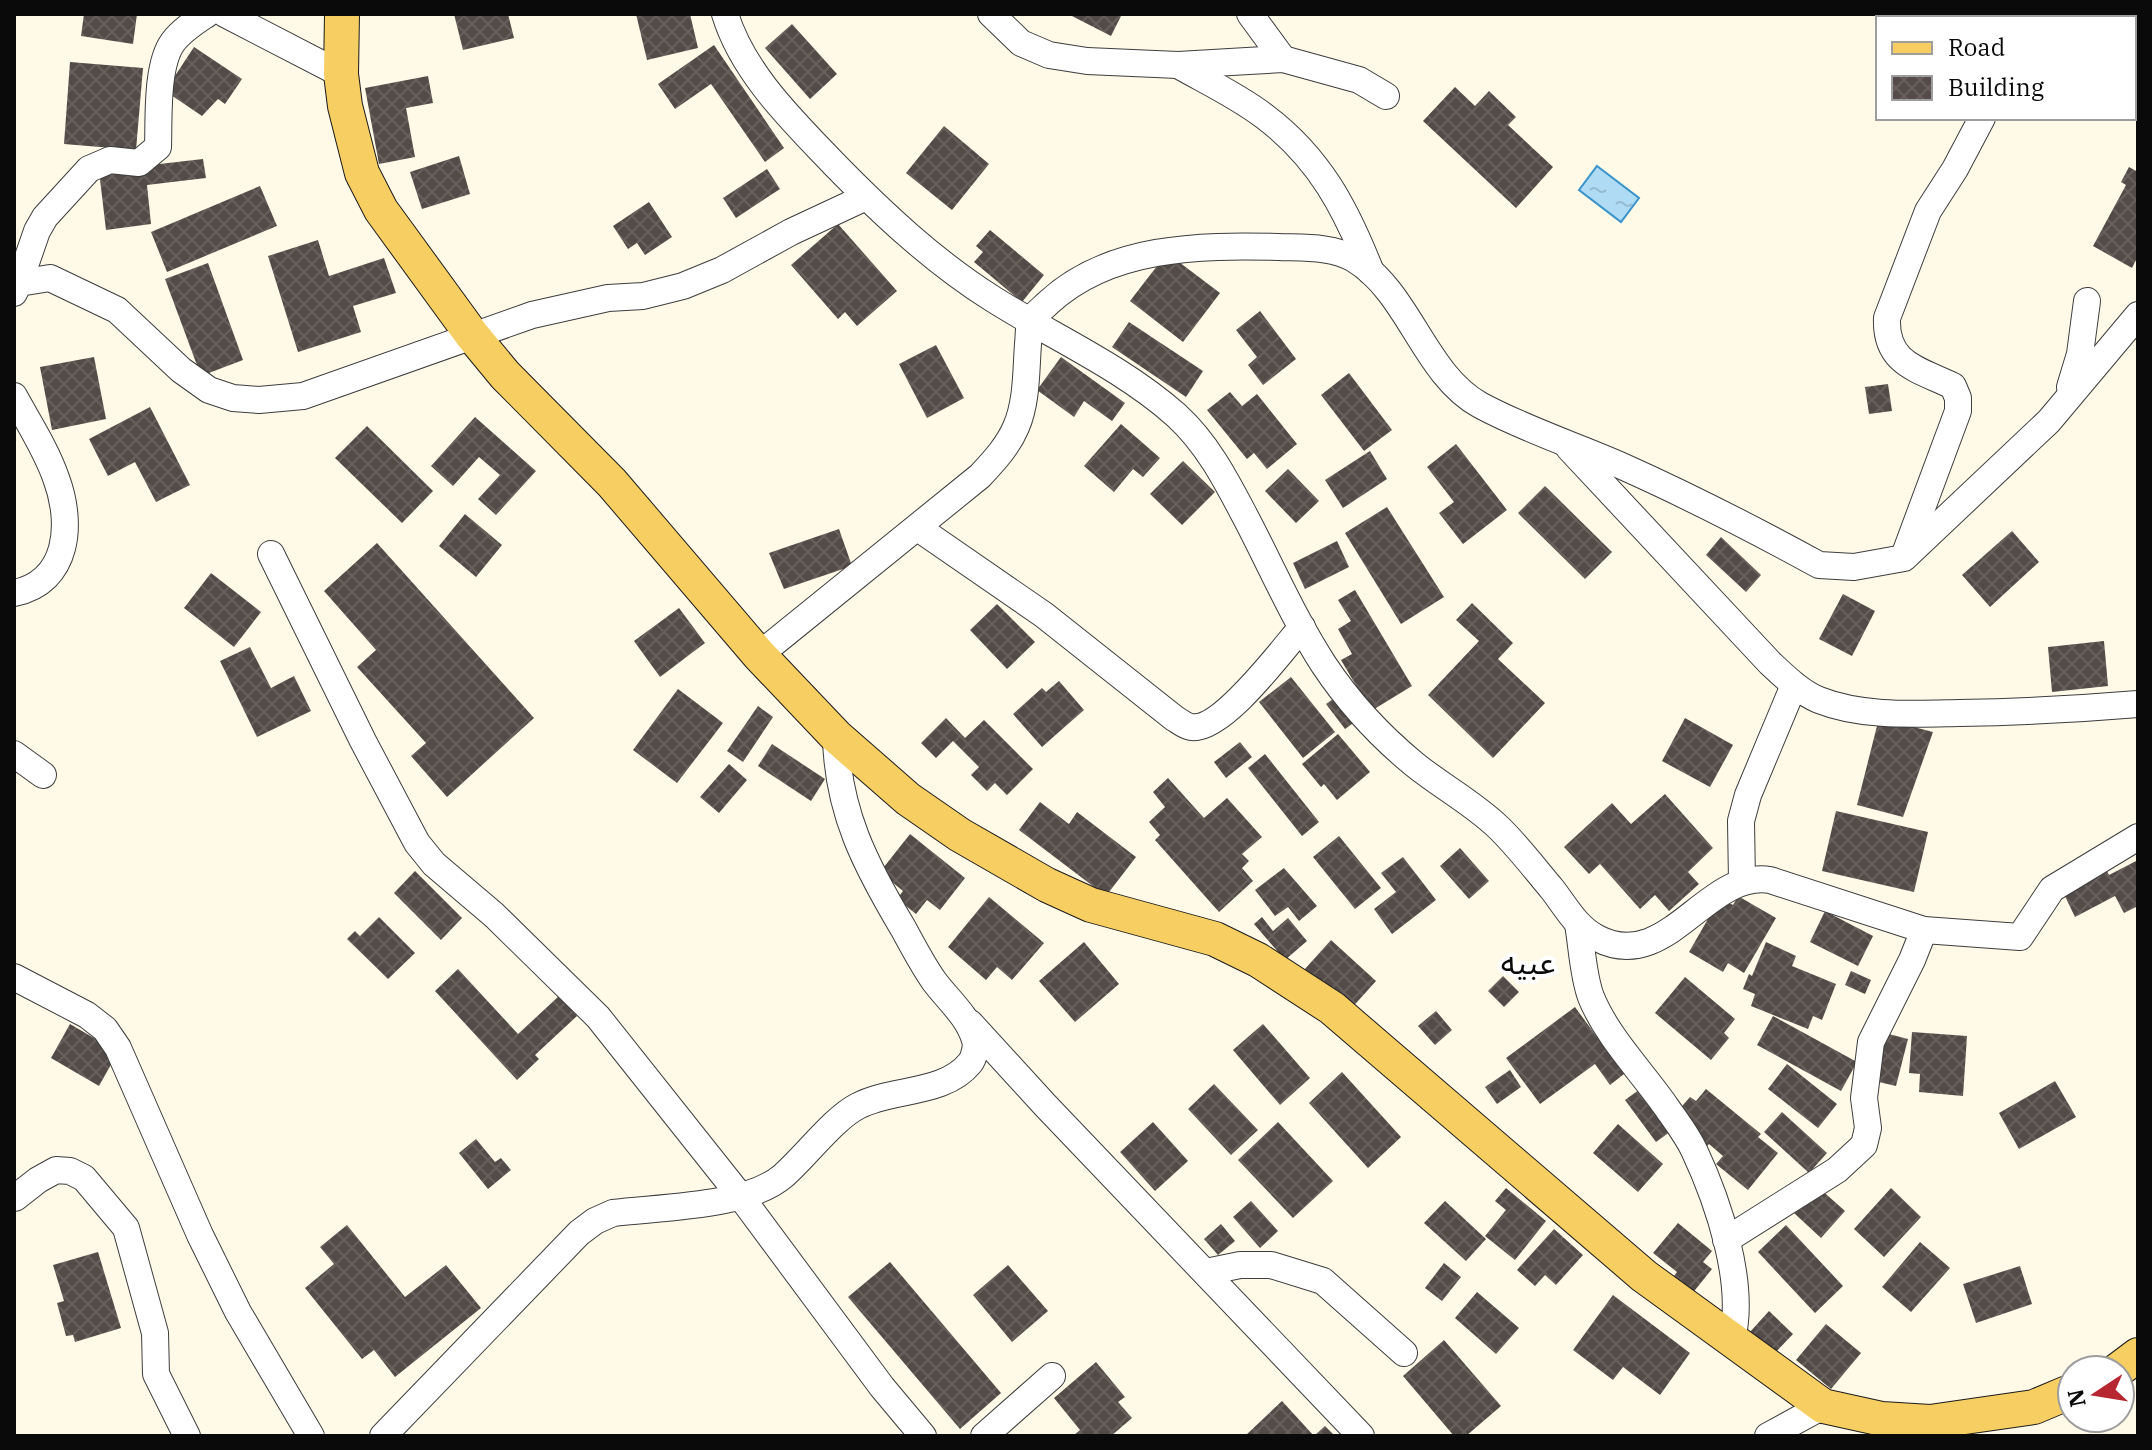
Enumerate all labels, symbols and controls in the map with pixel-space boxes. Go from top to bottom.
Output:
legend [1876,16,2136,120]
text: Road [1948,31,2005,63]
text: Building [1948,71,2044,103]
district label: عبيه [1501,941,1555,983]
north arrow [2056,1354,2136,1434]
text: N [2060,1387,2092,1410]

